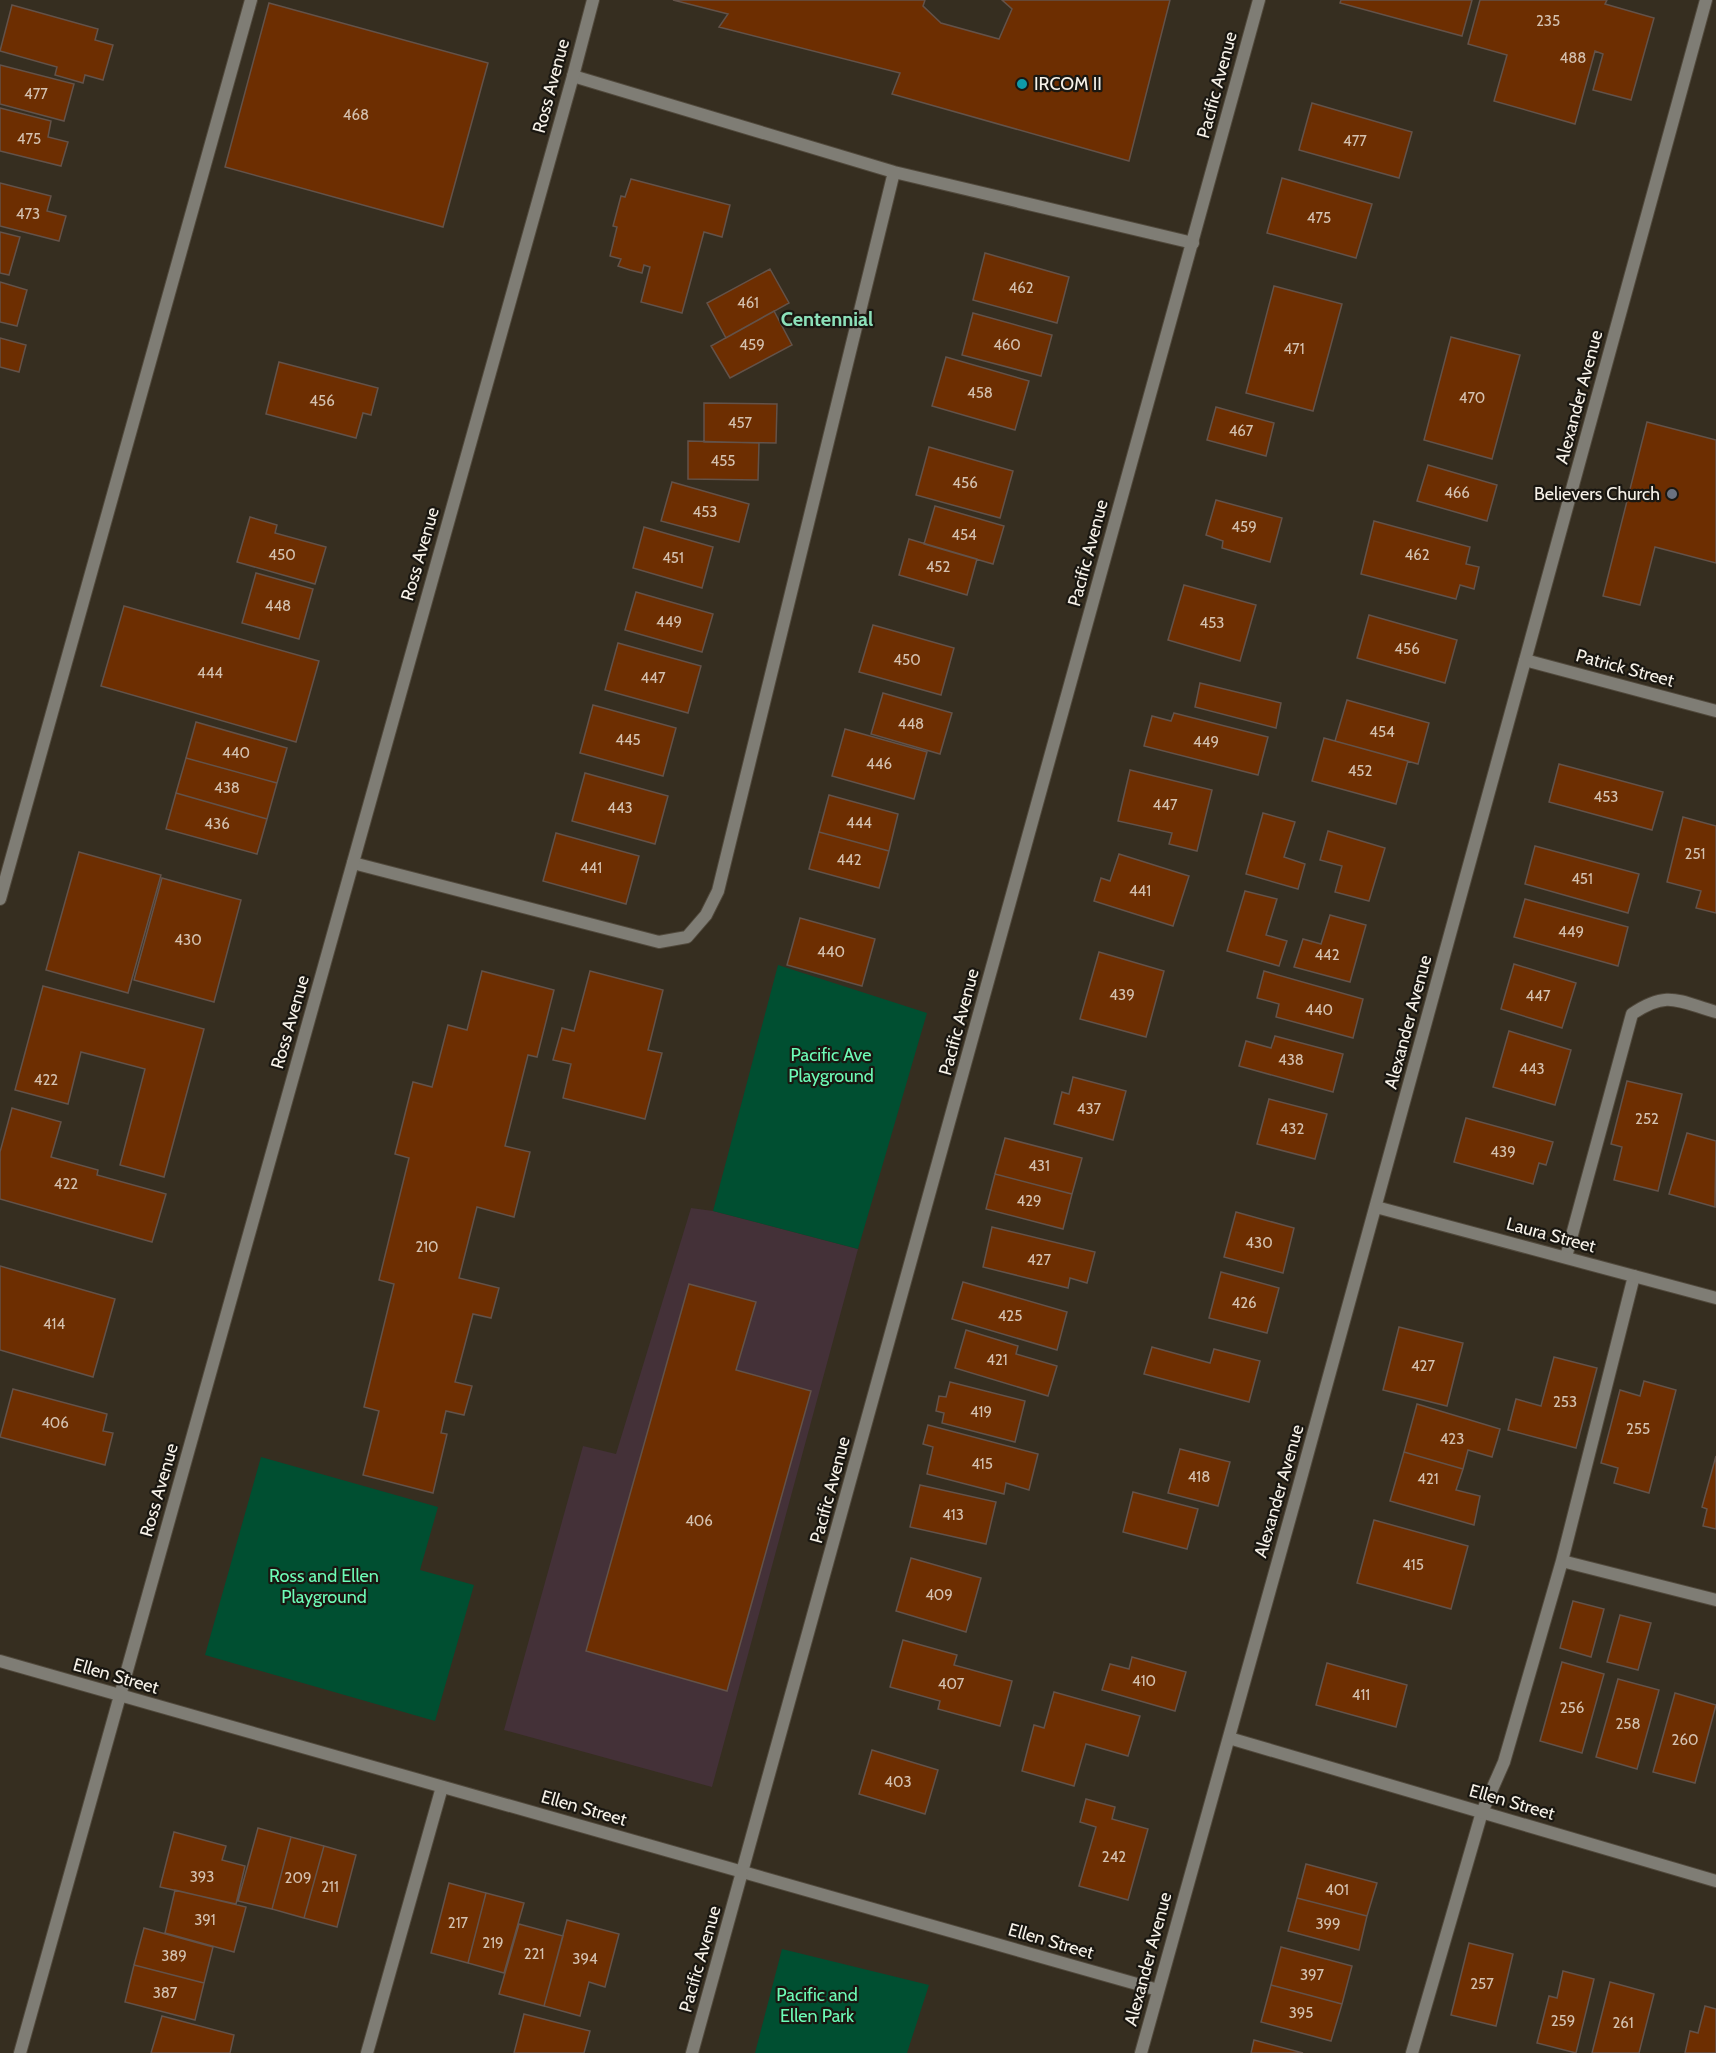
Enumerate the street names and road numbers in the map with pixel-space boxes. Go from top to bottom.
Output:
street label: Pacific Avenue [1192,29,1242,141]
street label: Ross Avenue [528,37,574,135]
street label: Alexander Avenue [1551,328,1607,466]
street label: Pacific Avenue [1063,497,1113,609]
street label: Ross Avenue [396,505,444,603]
street label: Patrick Street [1574,644,1676,692]
street label: Alexander Avenue [1380,953,1436,1091]
street label: Pacific Avenue [934,966,984,1078]
street label: Ross Avenue [266,973,314,1071]
street label: Laura Street [1504,1213,1598,1257]
street label: Alexander Avenue [1249,1422,1309,1560]
street label: Pacific Avenue [805,1434,855,1546]
street label: Ross Avenue [135,1441,183,1539]
street label: Ellen Street [71,1653,161,1699]
street label: Ellen Street [1467,1779,1557,1825]
street label: Ellen Street [539,1785,629,1831]
street label: Alexander Avenue [1120,1890,1176,2028]
street label: Pacific Avenue [674,1903,726,2015]
street label: Ellen Street [1006,1918,1096,1964]

